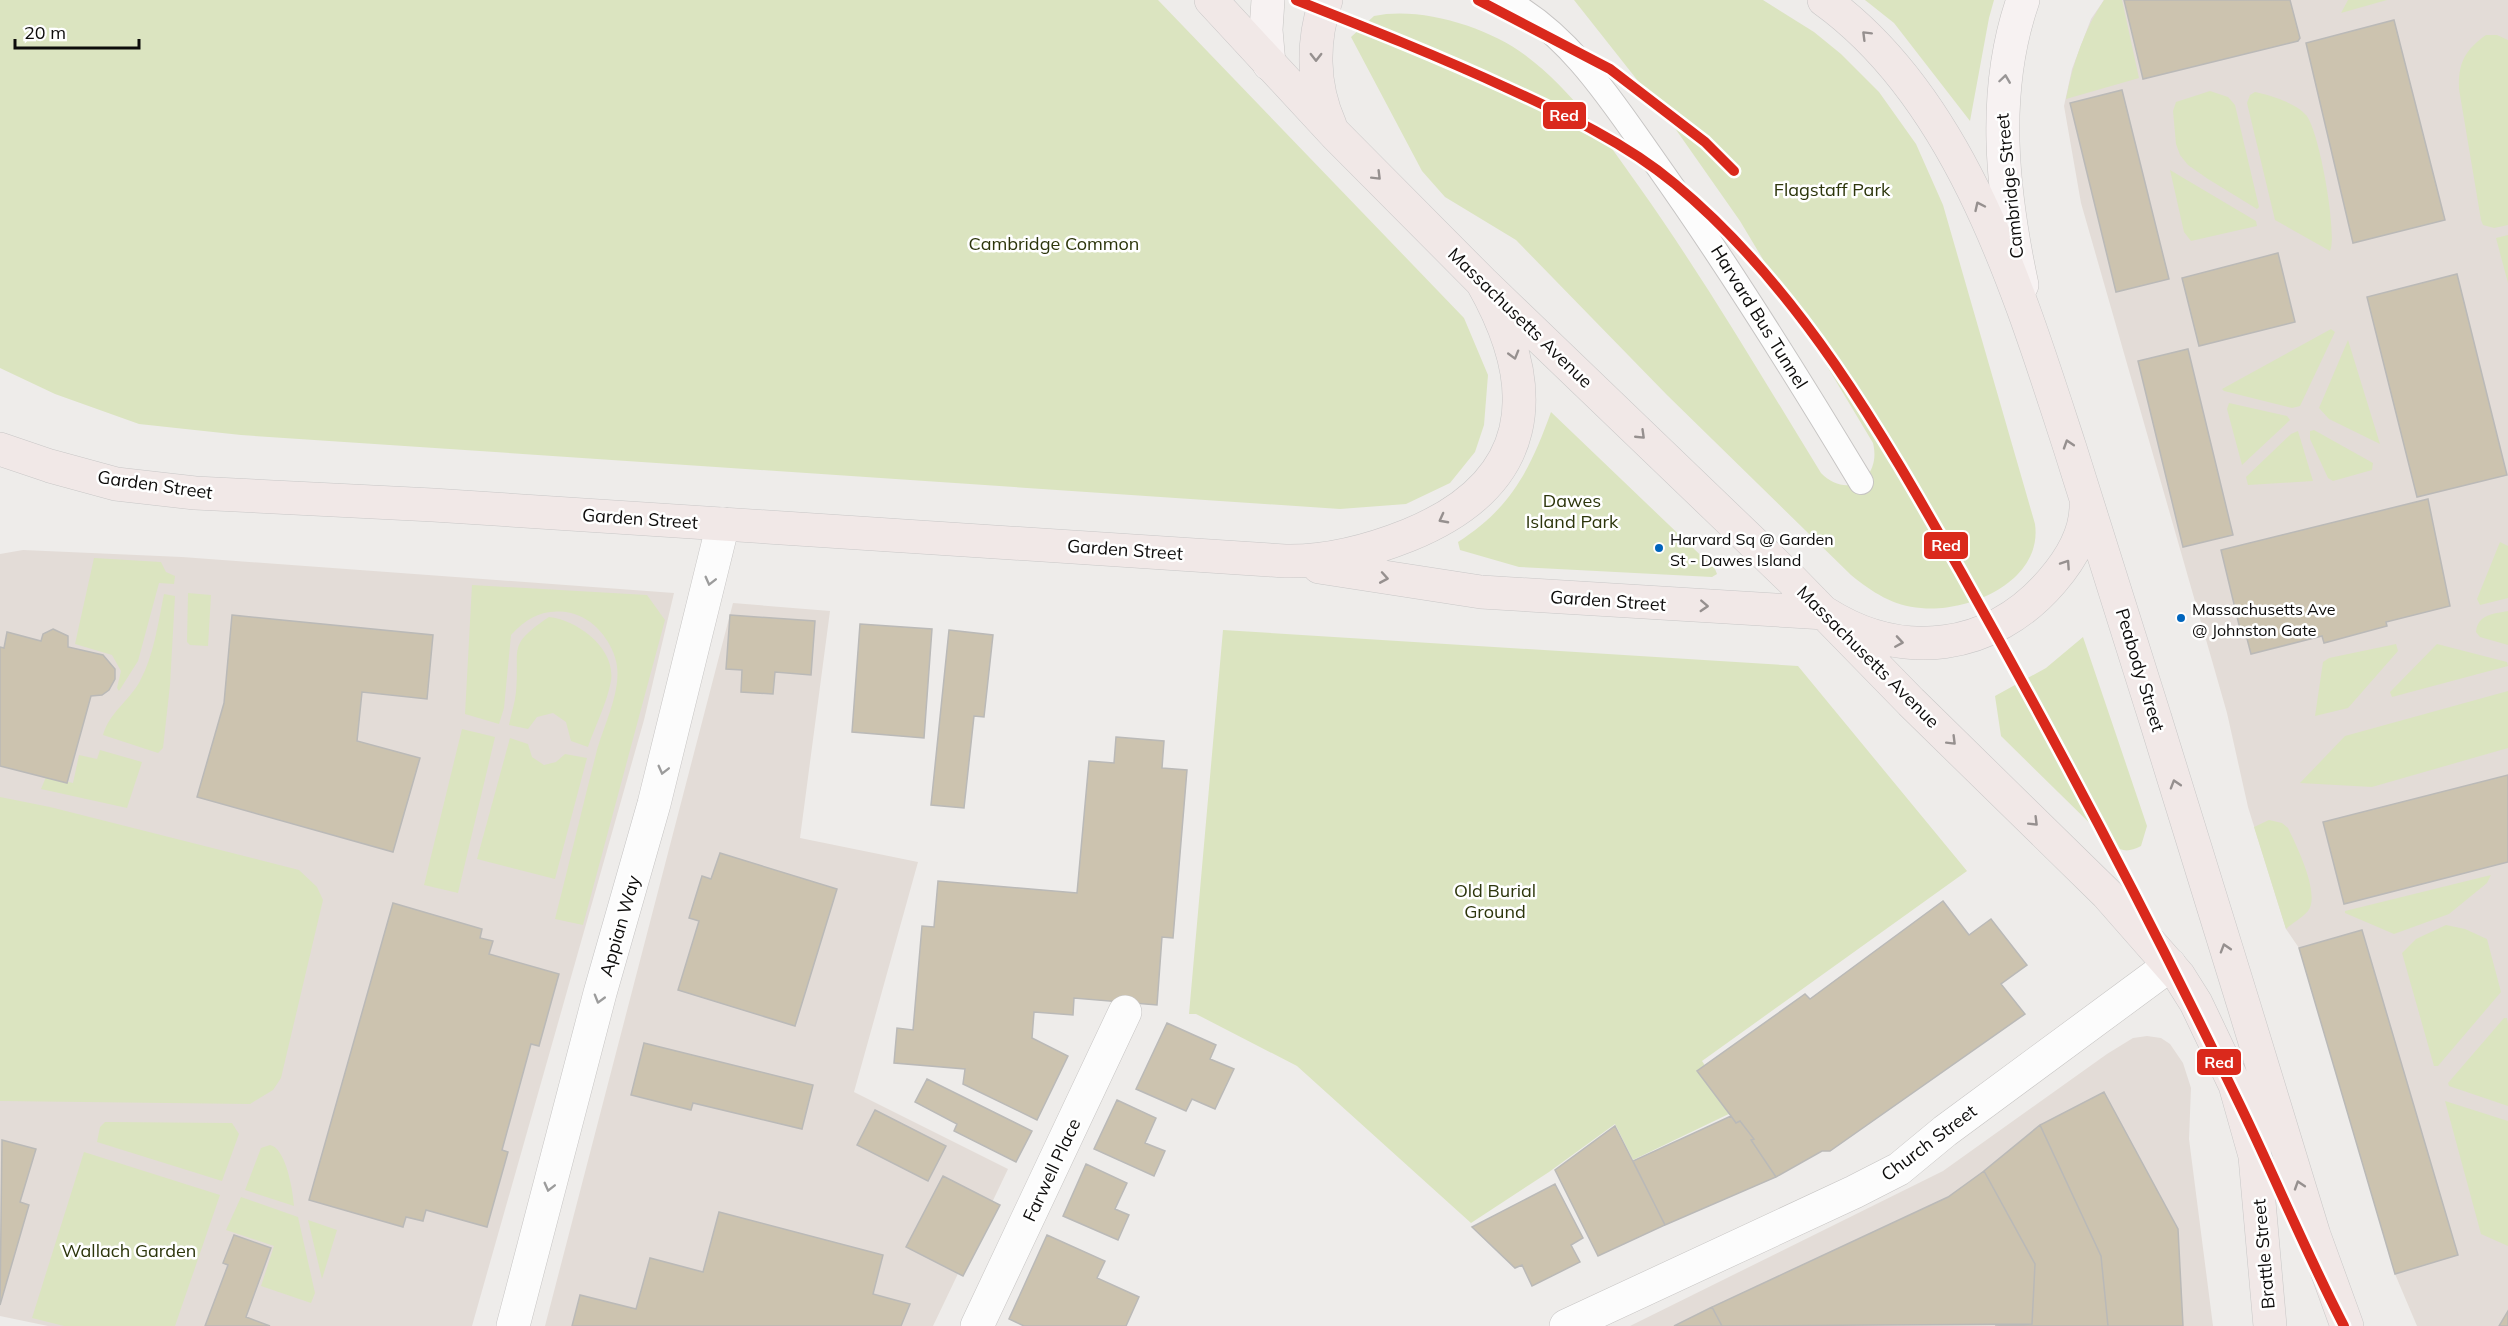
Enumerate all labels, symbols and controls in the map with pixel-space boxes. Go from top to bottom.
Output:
scale bar [15,12,140,50]
text: 20 m [24,21,66,44]
one-way arrow [1863,32,1874,43]
one-way arrow [1310,53,1322,62]
one-way arrow [1998,74,2010,83]
line badge: Red [1542,101,1587,130]
text: Red [1549,105,1579,125]
street label: Cambridge Street [1990,112,2029,260]
one-way arrow [1369,168,1380,179]
park label: Flagstaff Park [1774,178,1891,201]
one-way arrow [1974,202,1986,213]
park label: Cambridge Common [969,232,1139,255]
street label: Harvard Bus Tunnel [1706,241,1813,393]
street label: Massachusetts Avenue [1443,243,1597,393]
one-way arrow [1507,349,1519,360]
one-way arrow [1635,428,1645,439]
one-way arrow [2063,439,2076,450]
street label: Garden Street [96,465,214,504]
park label: Dawes Island Park [1526,489,1619,533]
street label: Garden Street [581,503,699,534]
one-way arrow [1438,512,1449,523]
place label: Harvard Sq @ Garden St - Dawes Island [1670,529,1834,570]
line badge: Red [1923,531,1969,560]
street label: Garden Street [1066,534,1184,565]
text: Red [1931,535,1961,555]
marker: Harvard Sq @ Garden St - Dawes Island [1653,542,1665,554]
one-way arrow [2059,559,2070,570]
one-way arrow [1379,572,1389,584]
one-way arrow [704,576,717,586]
street label: Massachusetts Avenue [1792,581,1944,733]
street label: Garden Street [1549,585,1667,616]
place label: Massachusetts Ave @ Johnston Gate [2192,599,2335,640]
one-way arrow [1699,600,1708,613]
street label: Peabody Street [2111,605,2170,734]
marker: Massachusetts Ave @ Johnston Gate [2175,612,2187,624]
one-way arrow [1894,635,1903,647]
one-way arrow [1945,735,1956,745]
one-way arrow [657,765,670,775]
one-way arrow [2170,779,2182,790]
one-way arrow [2027,815,2038,826]
street label: Appian Way [594,872,645,979]
park label: Old Burial Ground [1454,879,1536,923]
one-way arrow [2220,943,2232,953]
one-way arrow [593,993,606,1003]
line badge: Red [2196,1048,2242,1076]
text: Red [2204,1052,2234,1072]
street label: Church Street [1876,1099,1981,1186]
street label: Farwell Place [1018,1114,1086,1225]
one-way arrow [2294,1180,2306,1191]
one-way arrow [544,1182,557,1192]
street label: Brattle Street [2247,1198,2280,1310]
park label: Wallach Garden [62,1239,196,1262]

